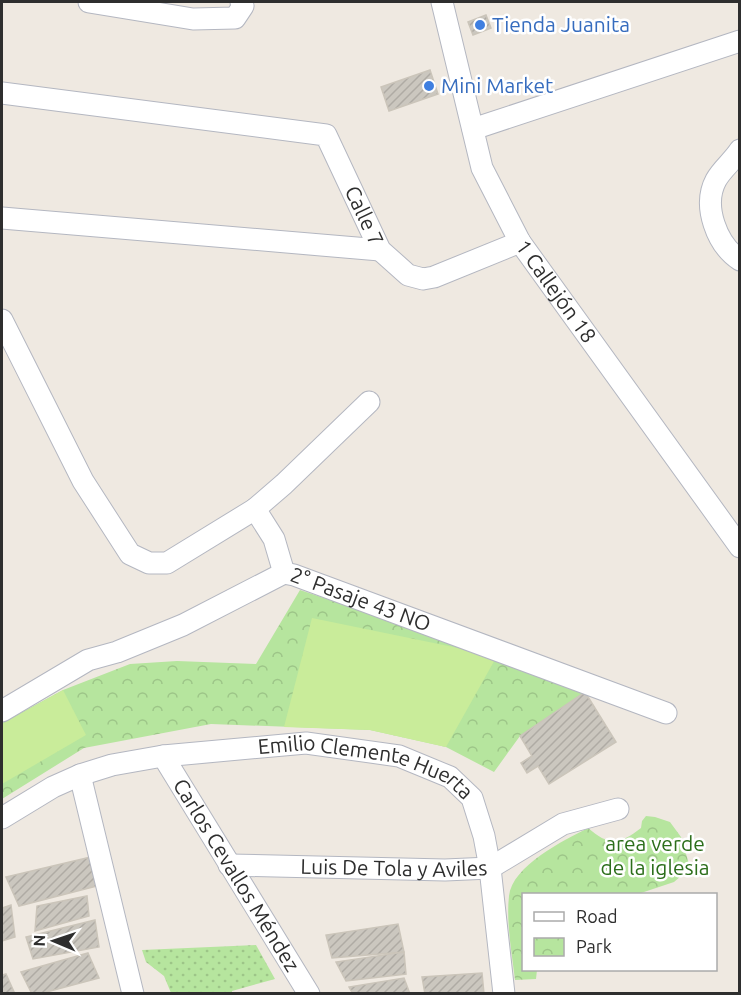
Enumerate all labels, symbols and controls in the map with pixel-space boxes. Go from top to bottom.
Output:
place label: Tienda Juanita [492,12,630,36]
marker: Tienda Juanita [473,18,487,32]
place label: Mini Market [441,73,553,97]
marker: Mini Market [422,79,436,93]
street label: Calle 7 [341,182,389,249]
street label: 1 Callejón 18 [511,235,602,347]
street label: 2° Pasaje 43 NO [287,562,434,636]
street label: Emilio Clemente Huerta [257,730,478,804]
street label: Carlos Cevallos Méndez [169,774,305,976]
park label: area verde de la iglesia [600,831,710,879]
street label: Luis De Tola y Aviles [300,854,488,881]
legend [522,893,717,971]
text: Road [576,906,618,926]
north arrow [24,911,84,971]
text: N [30,934,48,947]
text: Park [576,936,612,956]

